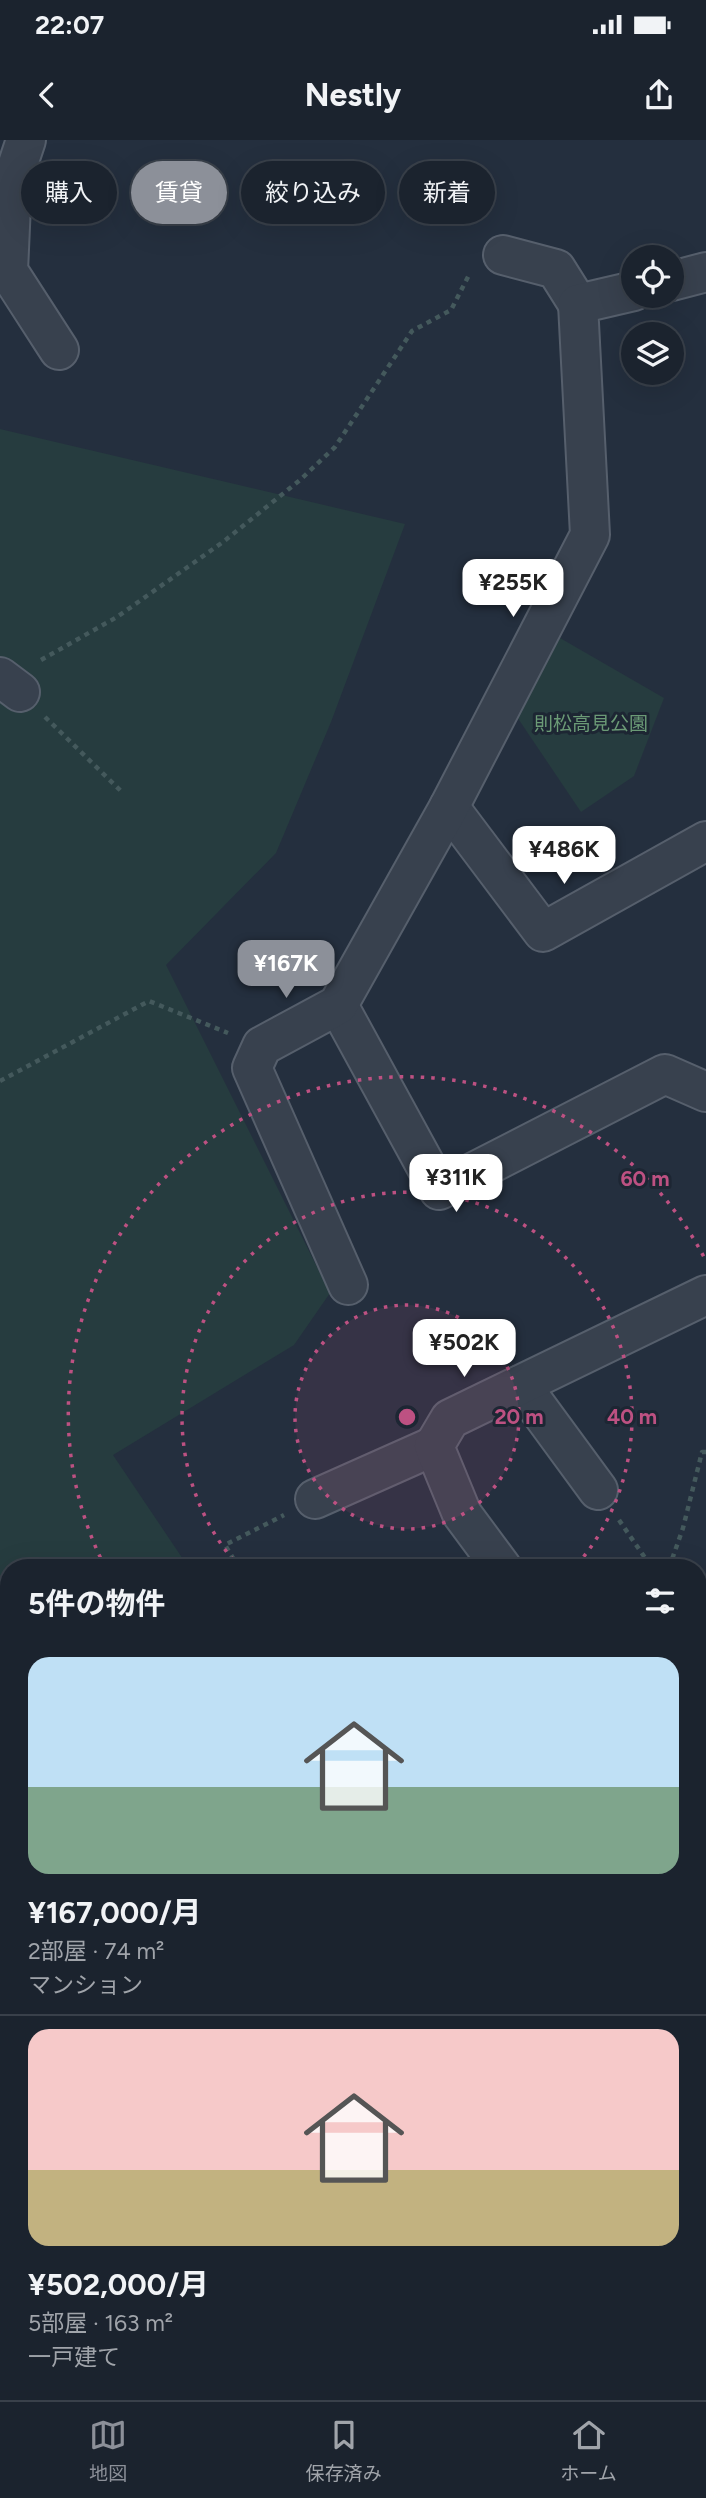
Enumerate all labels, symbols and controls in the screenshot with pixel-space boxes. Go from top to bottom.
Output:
text: 22:07 [35,9,104,41]
icon: back [28,76,66,114]
text: Nestly [305,76,401,114]
icon: share [640,76,678,114]
chip: 購入 [21,161,117,224]
chip: 賃貸 [131,161,227,224]
chip: 絞り込み [241,161,385,224]
chip: 新着 [399,161,495,224]
map controls [621,245,684,385]
button: locate [621,245,684,308]
button: layers [621,322,684,385]
pin: ¥255K [464,560,562,619]
text: ¥255K [478,568,548,596]
park label: 則松高見公園 [534,712,648,735]
pin: ¥486K [515,826,613,886]
text: ¥486K [528,835,600,863]
pin: ¥167K [237,940,335,1000]
text: ¥167K [254,949,318,977]
pin: ¥311K [407,1154,505,1214]
text: ¥311K [425,1163,487,1191]
text: 60 m [620,1166,670,1191]
pin: ¥502K [415,1320,513,1379]
text: ¥502K [429,1328,499,1356]
text: 20 m [494,1404,544,1429]
text: 40 m [607,1404,657,1429]
centre of rings [395,1405,419,1429]
icon: filters [641,1582,679,1620]
text: 5件の物件 [28,1585,165,1622]
icon: home [291,1703,417,1829]
text: ¥167,000/月 [28,1894,202,1931]
text: 2部屋 · 74 m² [28,1937,164,1965]
text: マンション [28,1971,143,1999]
icon: home [291,2075,417,2201]
text: ¥502,000/月 [28,2266,209,2303]
text: 5部屋 · 163 m² [28,2309,173,2337]
text: 一戸建て [28,2343,120,2371]
tab: 地図 [89,2416,127,2485]
tab: 保存済み [306,2416,382,2485]
tab: ホーム [560,2416,617,2485]

